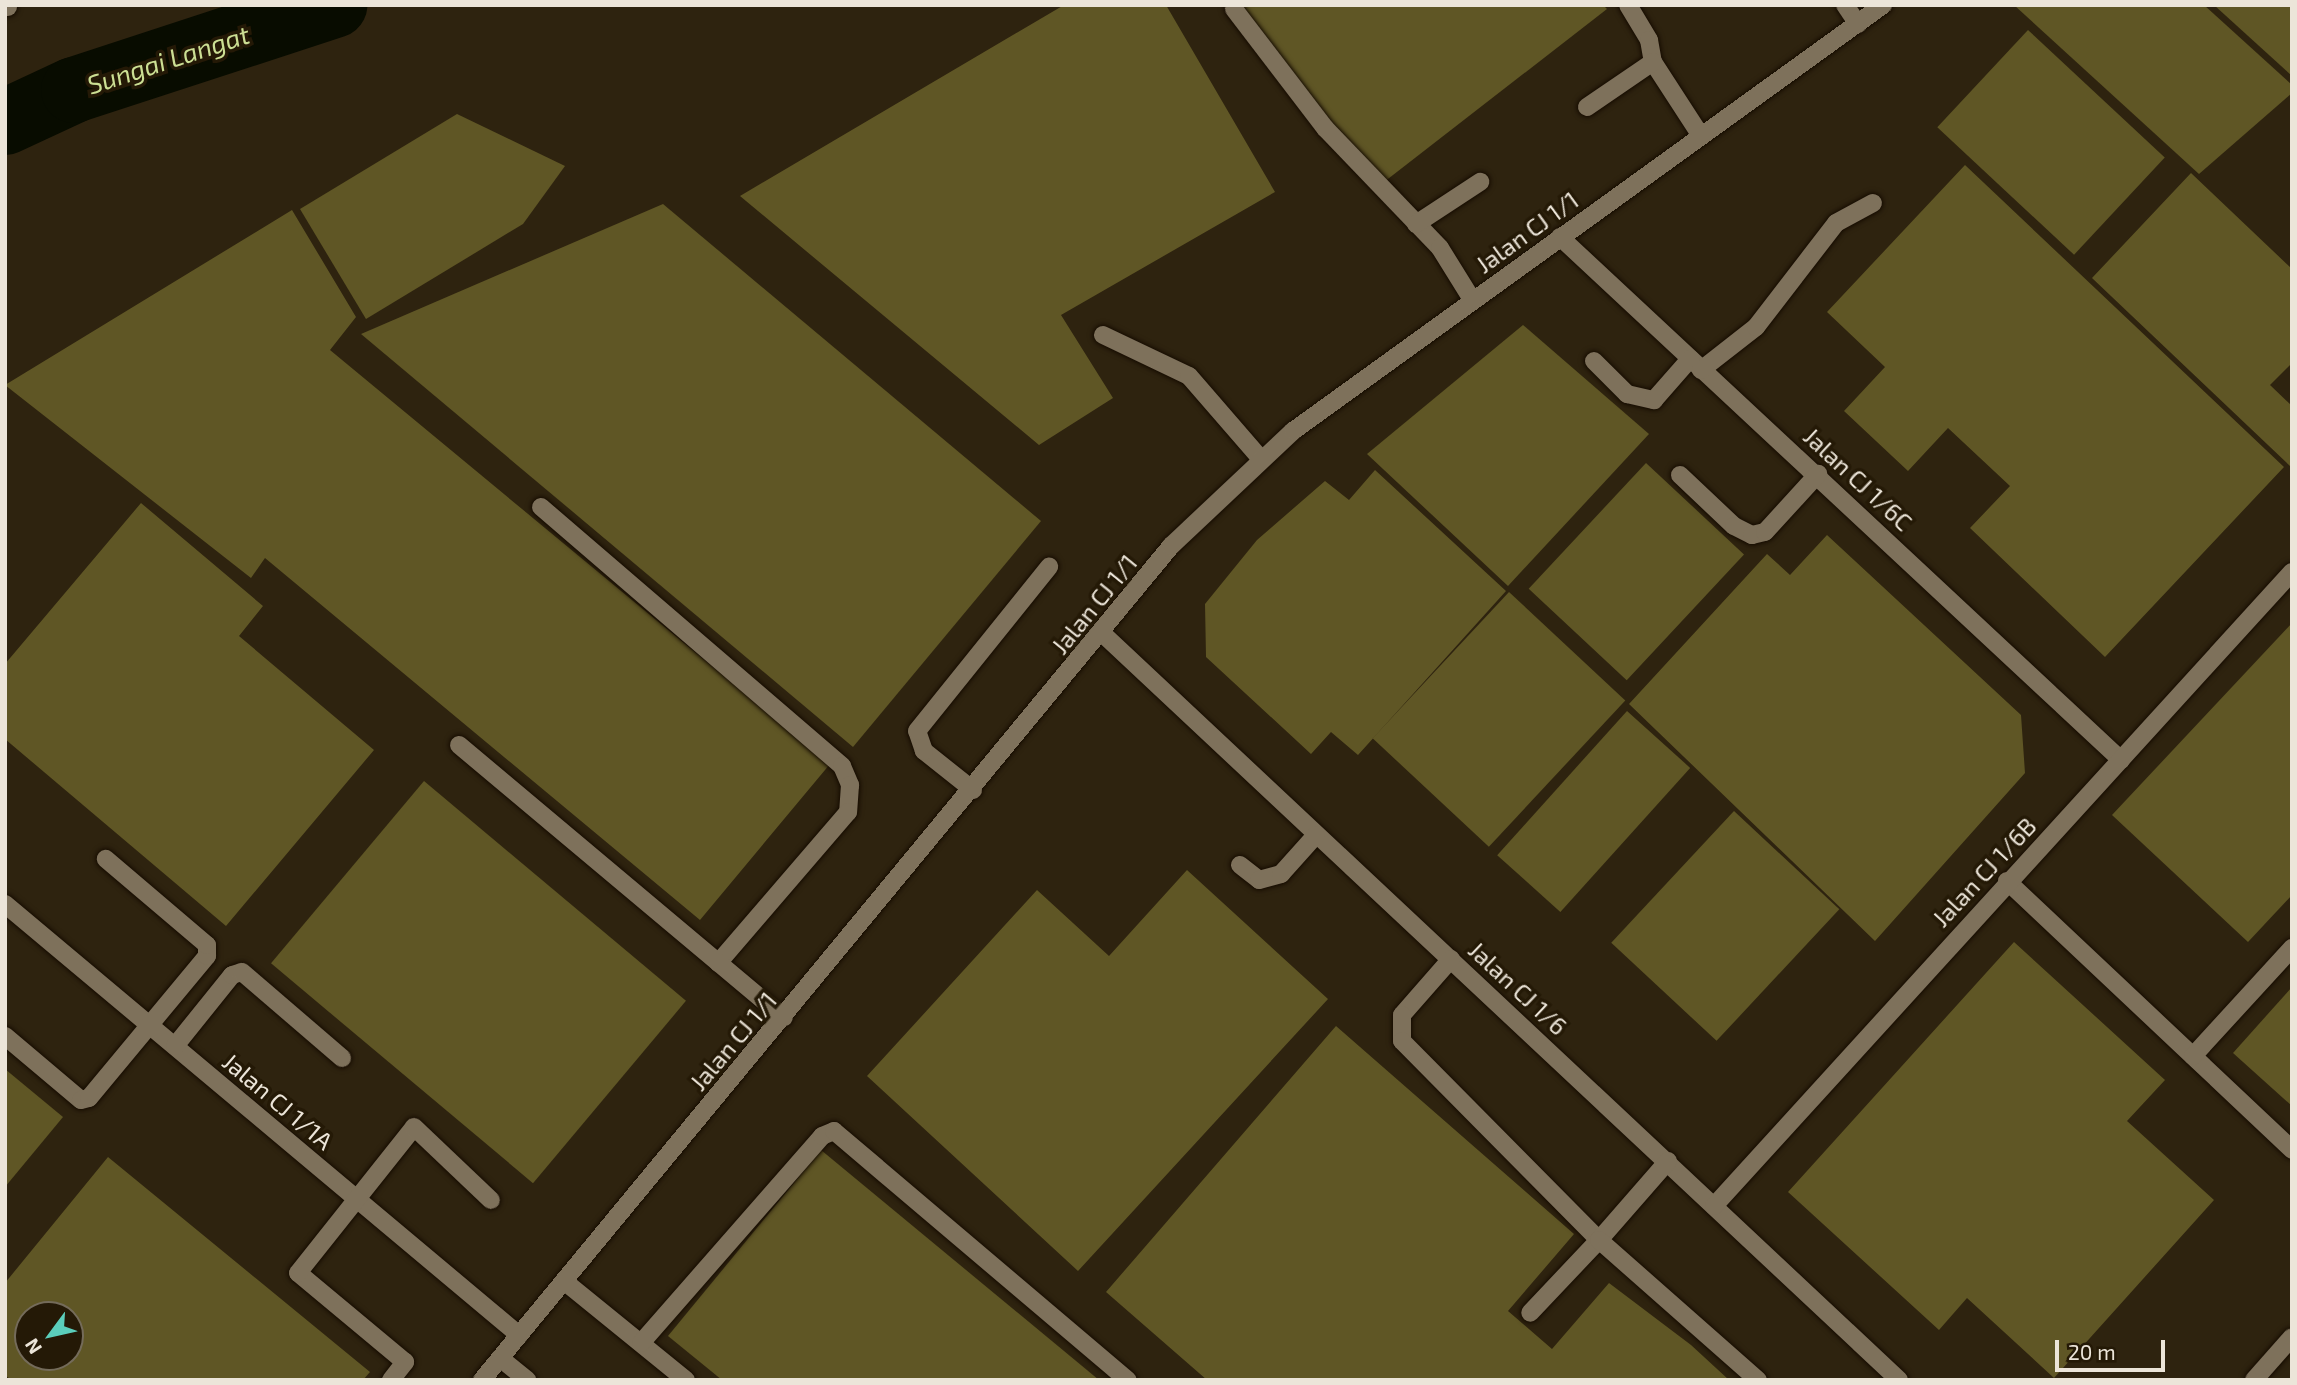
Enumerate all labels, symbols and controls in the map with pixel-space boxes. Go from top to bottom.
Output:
water label: Sungai Langat [83,18,253,100]
street label: Jalan CJ 1/1 [1470,185,1584,279]
street label: Jalan CJ 1/6C [1798,422,1918,536]
street label: Jalan CJ 1/1 [1045,548,1143,660]
street label: Jalan CJ 1/6B [1926,811,2042,933]
street label: Jalan CJ 1/6 [1463,935,1573,1041]
street label: Jalan CJ 1/1 [684,986,782,1096]
street label: Jalan CJ 1/1A [217,1047,339,1155]
north arrow [14,1301,84,1371]
scale bar [2059,1326,2169,1370]
text: N [19,1335,46,1359]
text: 20 m [2068,1339,2116,1364]

